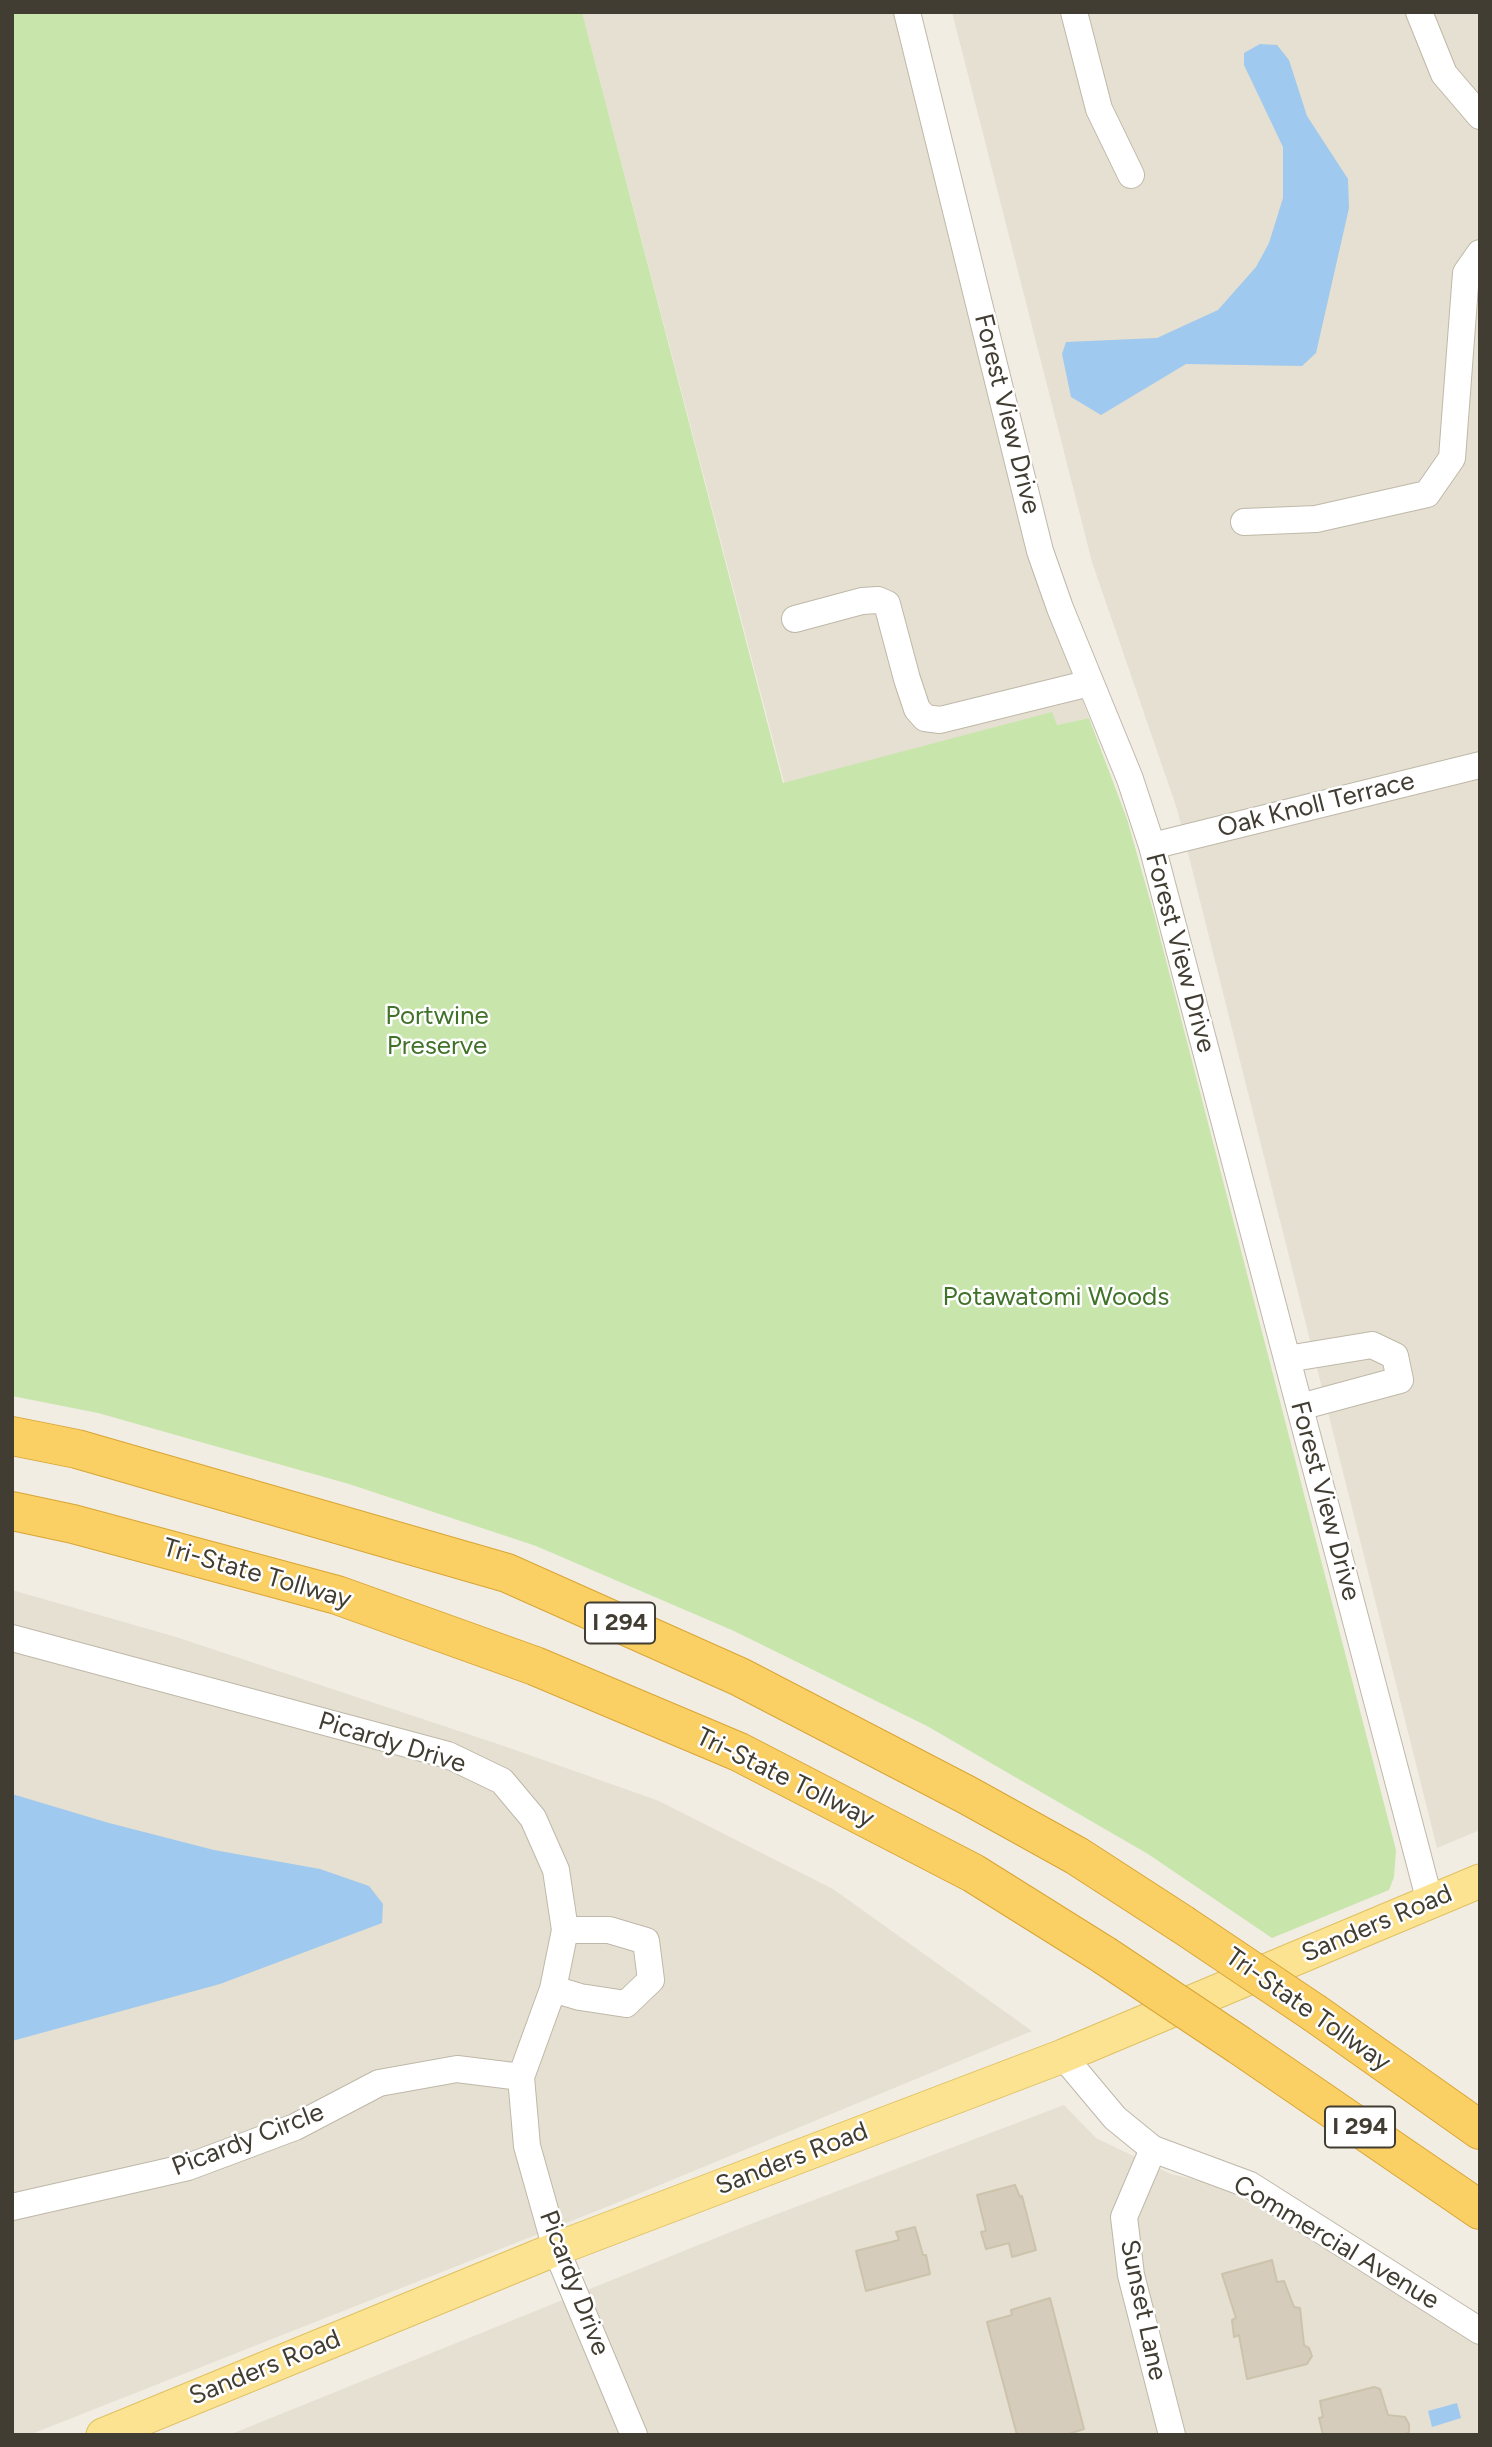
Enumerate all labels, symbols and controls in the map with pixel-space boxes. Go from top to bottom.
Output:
street label: Forest View Drive [967,311,1047,517]
street label: Oak Knoll Terrace [1214,765,1418,845]
street label: Forest View Drive [1138,850,1222,1056]
park label: Portwine Preserve [385,1000,489,1062]
park label: Potawatomi Woods [943,1281,1169,1313]
street label: Forest View Drive [1283,1398,1367,1604]
street label: Tri-State Tollway [159,1532,355,1616]
road number: I 294 [585,1602,655,1644]
street label: Picardy Drive [314,1706,470,1780]
street label: Tri-State Tollway [691,1721,879,1835]
street label: Sanders Road [1297,1878,1457,1970]
street label: Tri-State Tollway [1219,1942,1397,2078]
street label: Picardy Circle [168,2097,328,2183]
road number: I 294 [1325,2106,1395,2148]
street label: Sanders Road [712,2116,872,2202]
street label: Commercial Avenue [1227,2169,1445,2317]
street label: Picardy Drive [532,2206,616,2360]
street label: Sunset Lane [1113,2237,1173,2383]
street label: Sanders Road [185,2324,345,2412]

